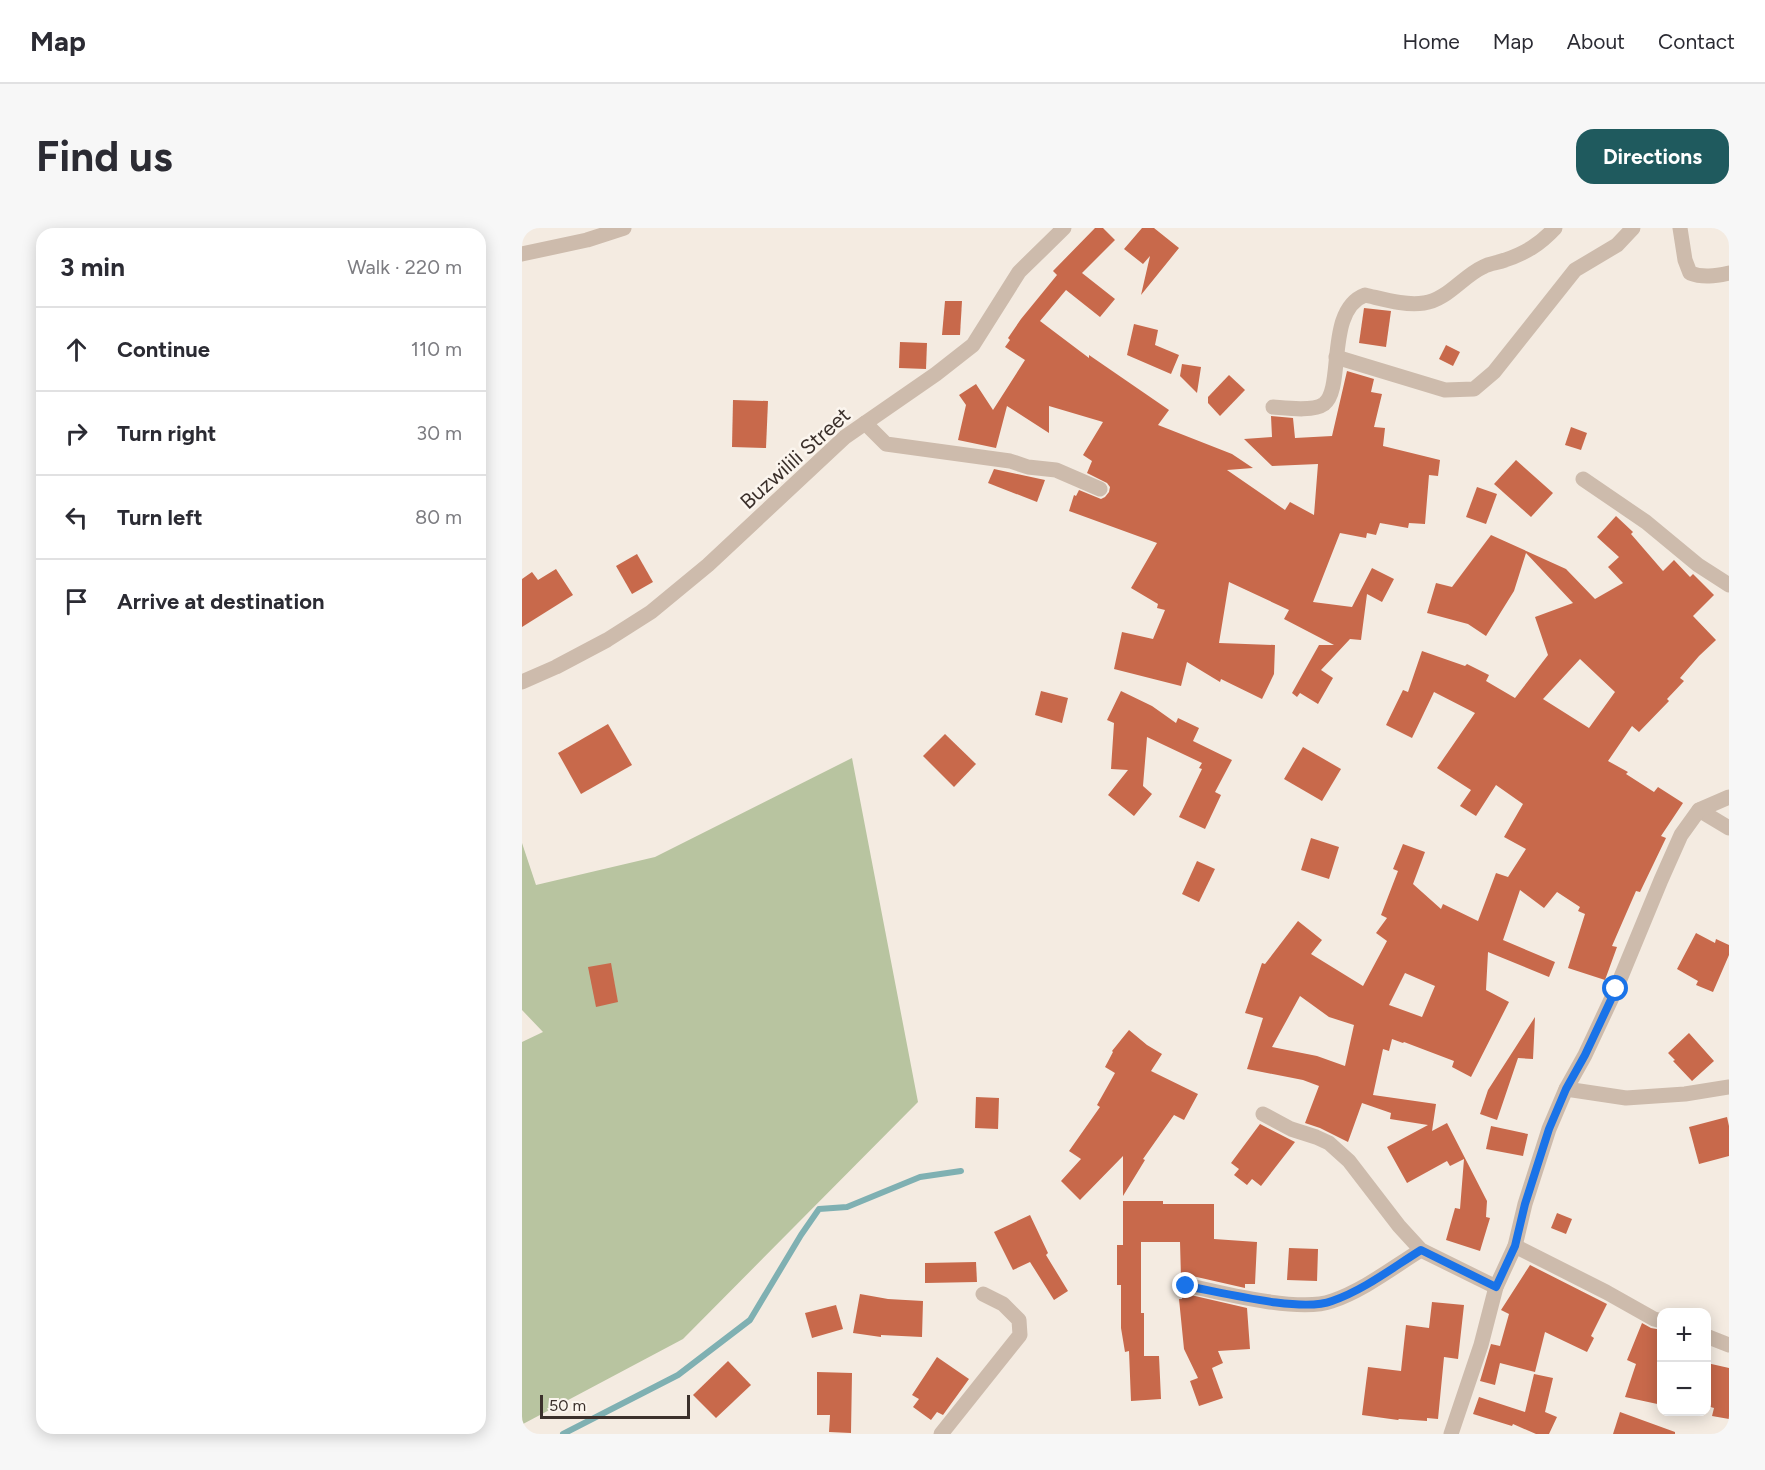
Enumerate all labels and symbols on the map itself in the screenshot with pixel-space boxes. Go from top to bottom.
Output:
street label: Buzwilili Street [735,402,855,514]
route start [1602,975,1628,1001]
route end [1172,1272,1198,1298]
scale bar [540,1392,690,1420]

